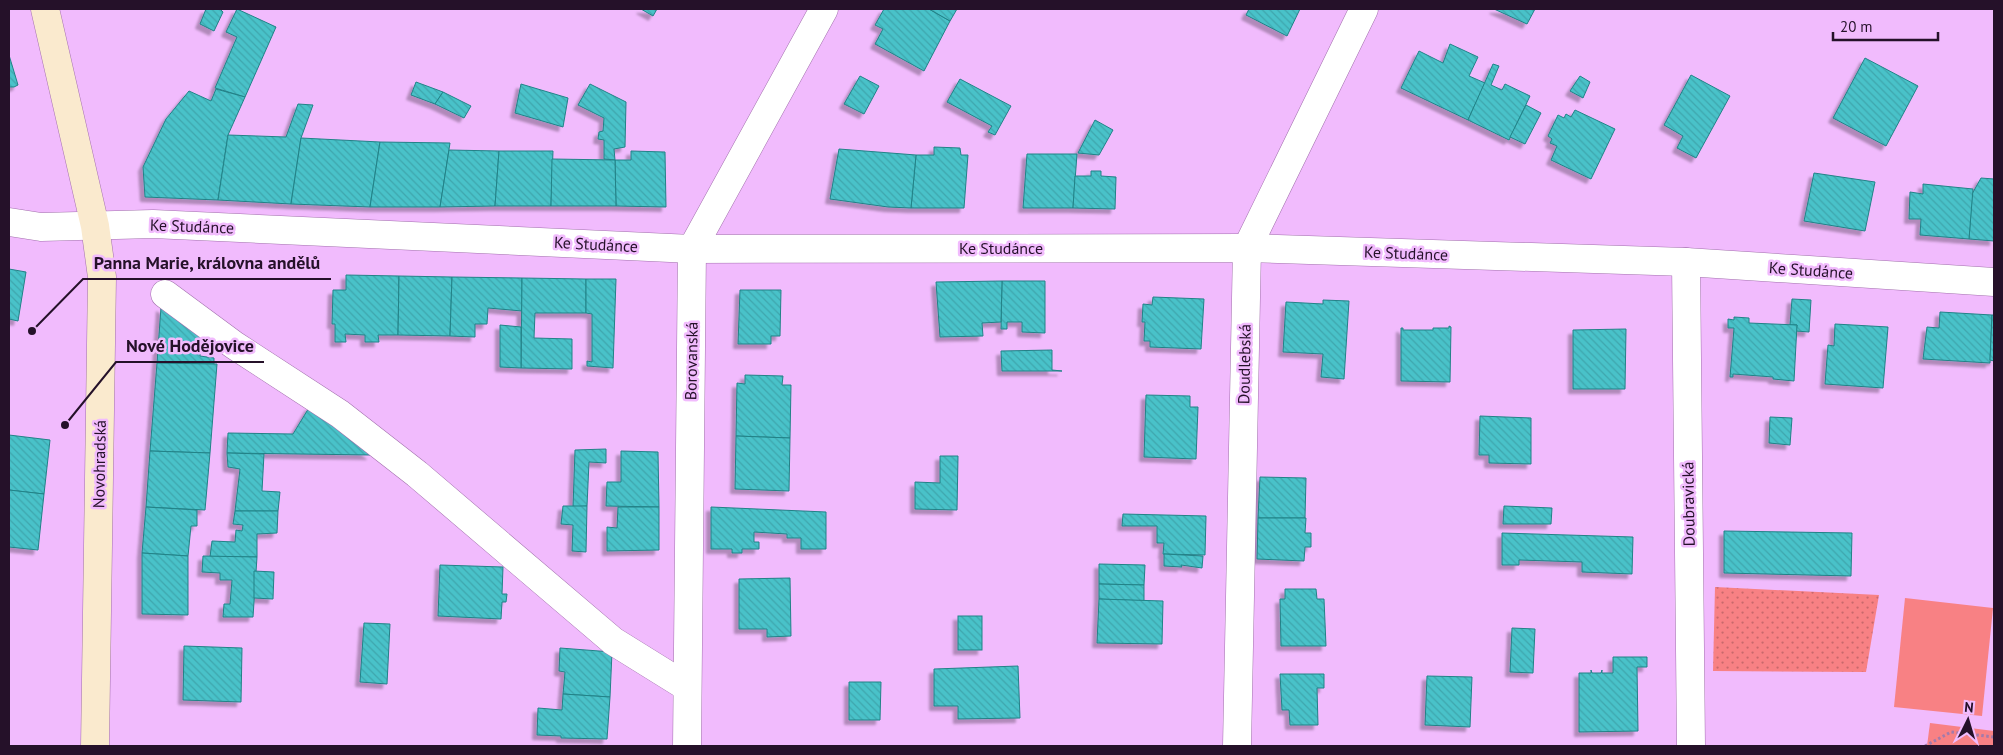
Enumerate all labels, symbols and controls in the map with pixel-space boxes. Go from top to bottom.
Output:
scale bar [1833,10,1938,42]
text: 20 m [1840,17,1873,36]
street label: Ke Studánce [150,215,234,237]
street label: Ke Studánce [553,232,639,256]
street label: Ke Studánce [959,238,1043,258]
street label: Ke Studánce [1364,242,1448,264]
callout: Panna Marie, královna andělů [83,246,331,279]
text: Panna Marie, královna andělů [94,251,320,274]
street label: Ke Studánce [1768,257,1854,283]
street label: Borovanská [680,322,702,400]
street label: Doudlebská [1233,324,1255,404]
callout: Nové Hodějovice [116,329,264,362]
text: Nové Hodějovice [126,334,254,357]
street label: Novohradská [88,420,110,508]
street label: Doubravická [1677,462,1699,546]
north arrow [1943,695,1993,745]
text: N [1964,698,1975,716]

